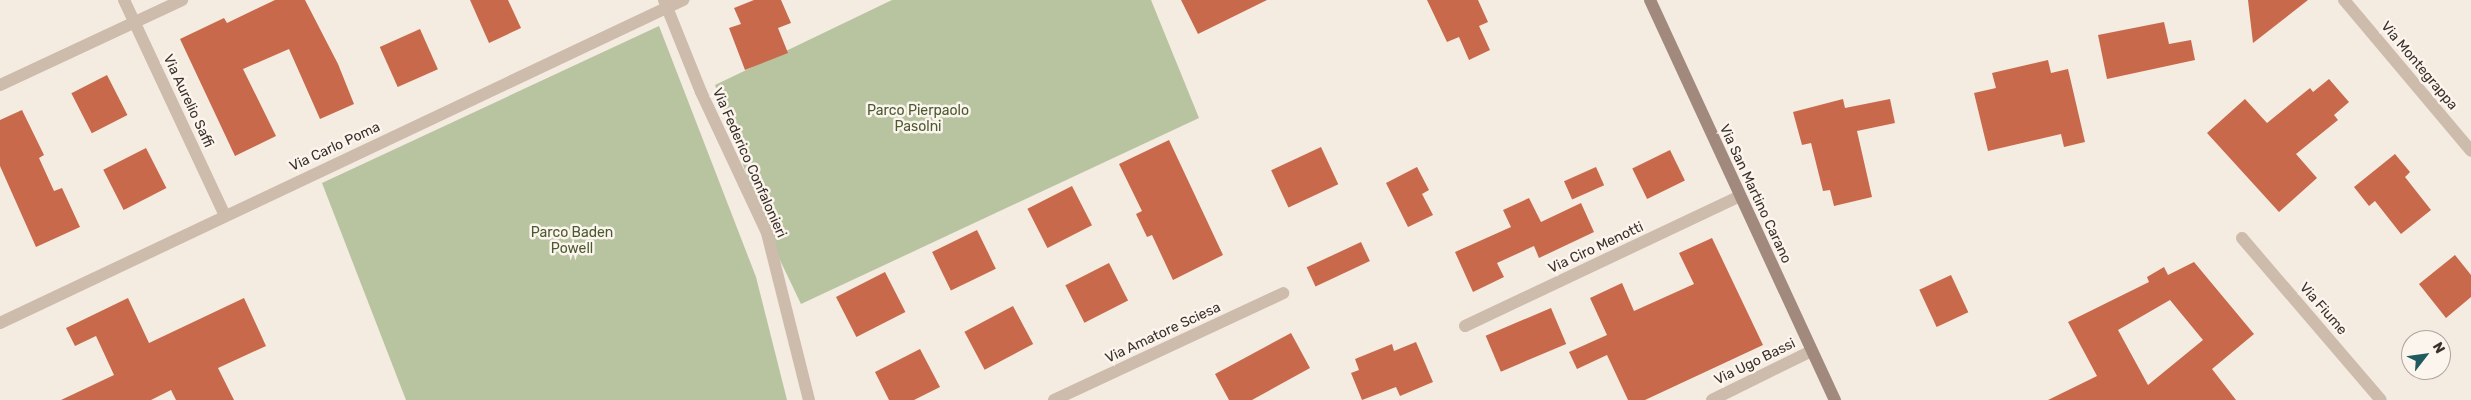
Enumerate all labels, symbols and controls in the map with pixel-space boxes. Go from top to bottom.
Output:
street label: Via Montegrappa [2377,18,2461,114]
street label: Via Aurelio Saffi [159,52,217,150]
street label: Via Federico Confalonieri [708,85,790,241]
park label: Parco Pierpaolo Pasolni [867,103,969,136]
street label: Via Carlo Poma [287,119,383,175]
street label: Via San Martino Carano [1715,122,1795,266]
street label: Via Ciro Menotti [1546,219,1646,277]
park label: Parco Baden Powell [531,225,613,258]
street label: Via Fiume [2296,279,2350,339]
street label: Via Amatore Sciesa [1103,299,1223,367]
north arrow [2401,330,2451,380]
street label: Via Ugo Bassi [1712,335,1798,389]
text: N [2429,339,2448,356]

